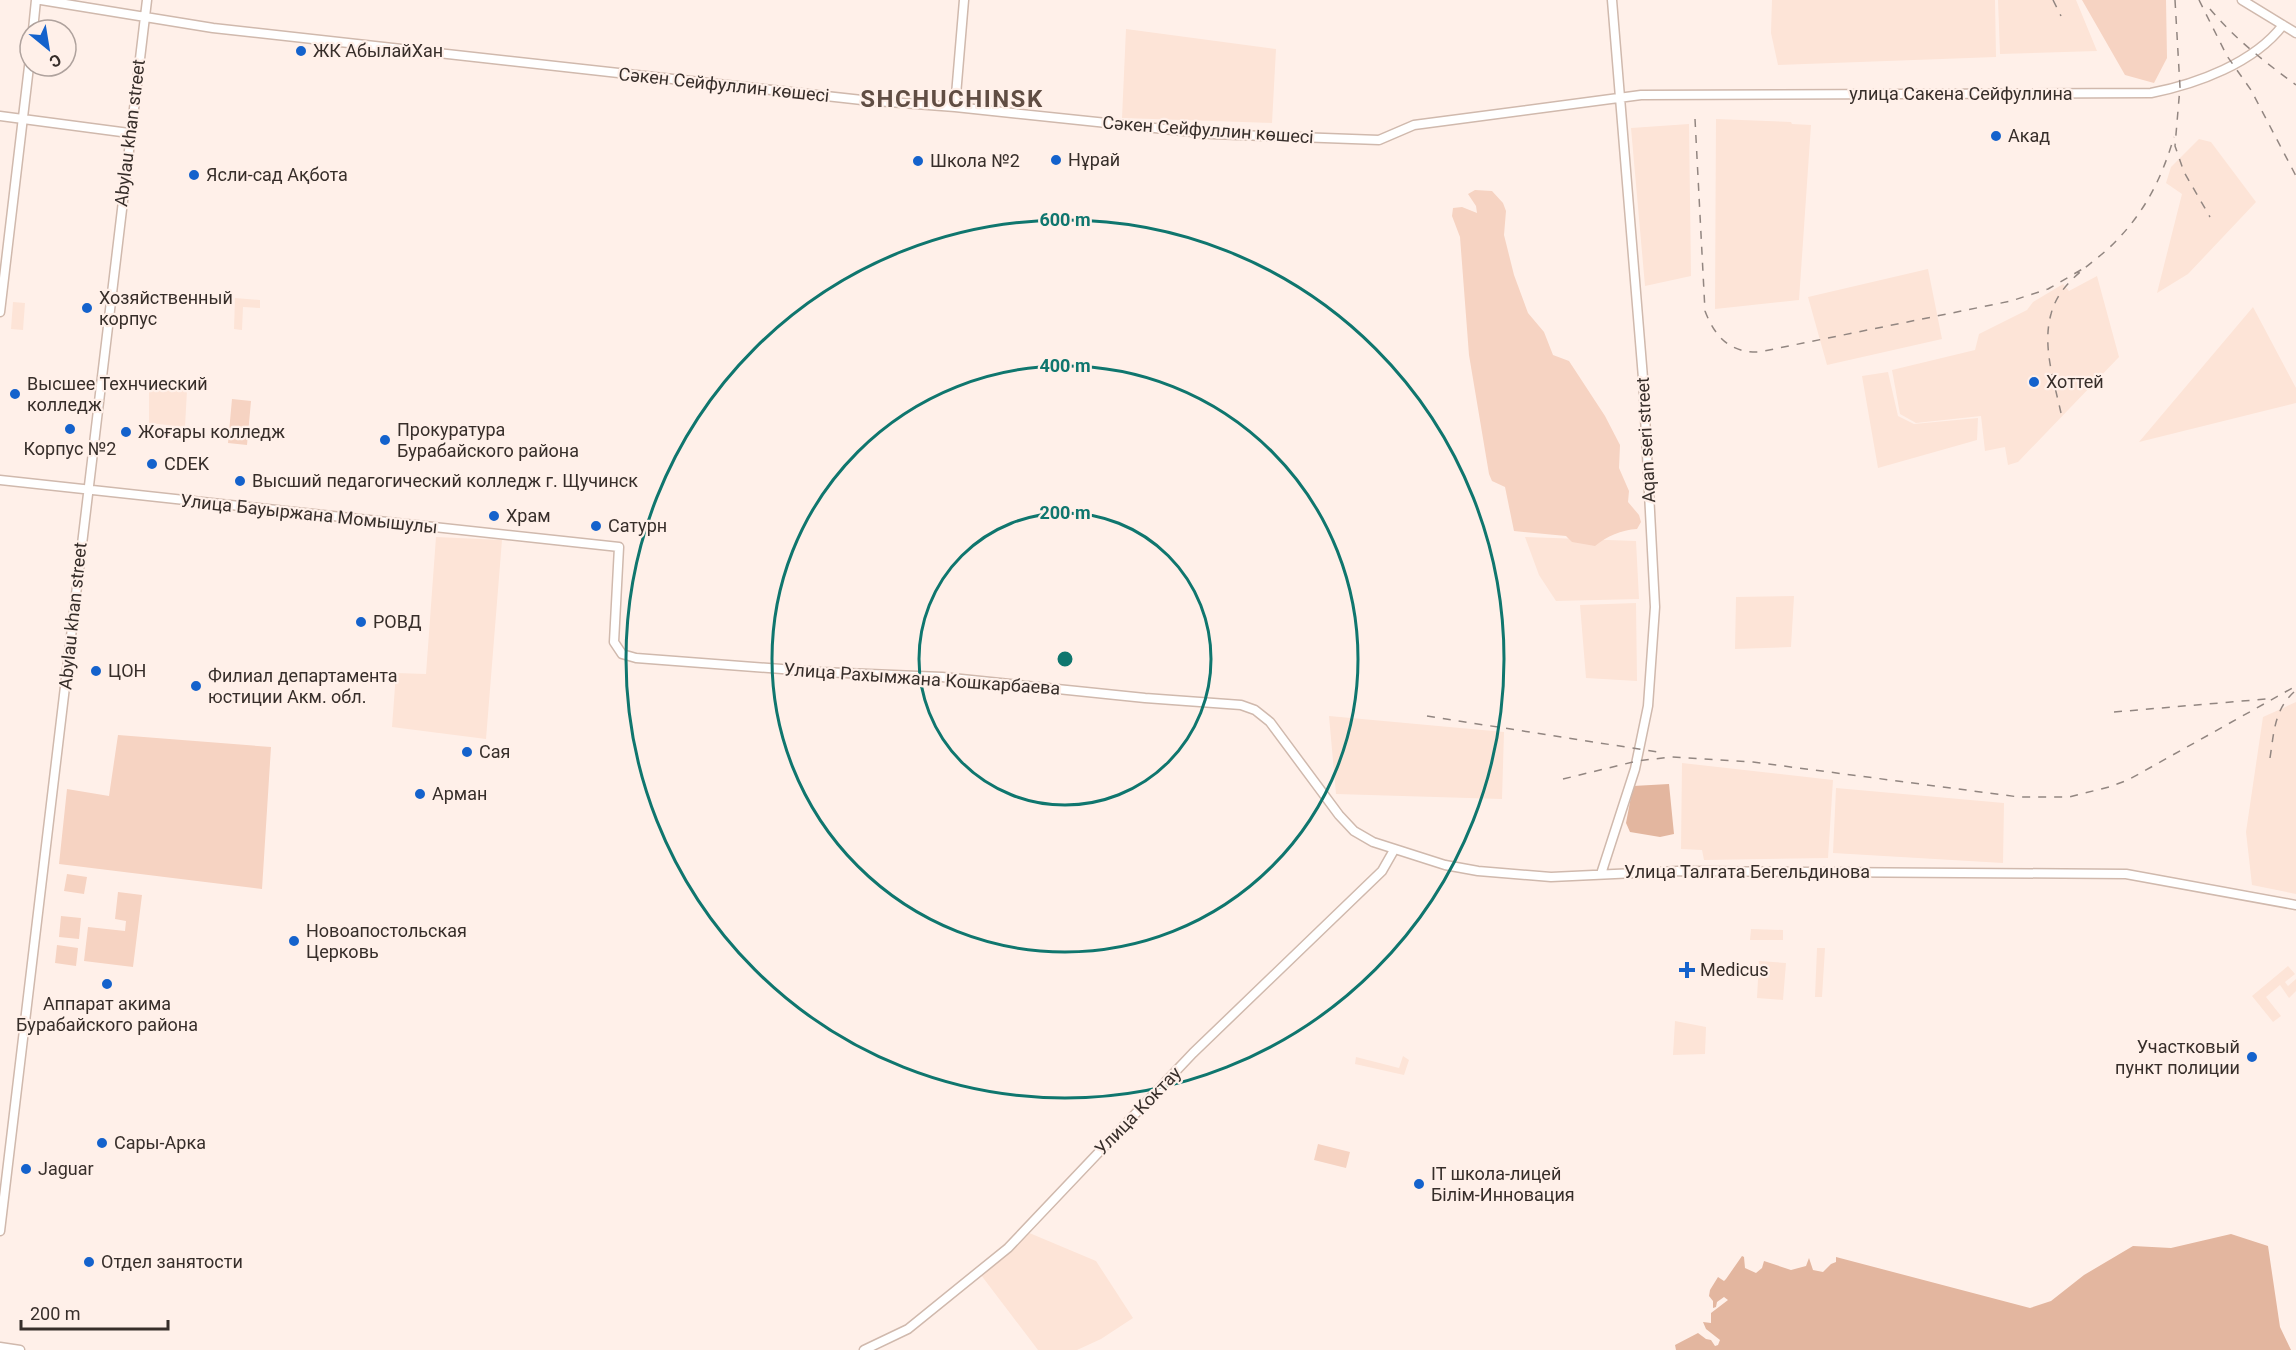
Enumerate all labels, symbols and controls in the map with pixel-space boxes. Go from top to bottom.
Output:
north arrow [18,18,78,78]
place label: ЖК АбылайХан [313,40,443,61]
marker: ЖК АбылайХан [294,44,308,58]
text: С [46,50,65,71]
street label: Abylau khan street [110,58,149,208]
street label: Сәкен Сейфуллин көшесі [618,63,830,106]
street label: улица Сакена Сейфуллина [1849,83,2073,104]
district label: SHCHUCHINSK [860,85,1044,113]
street label: Сәкен Сейфуллин көшесі [1102,112,1314,147]
place label: Акад [2008,125,2050,146]
marker: Акад [1989,129,2003,143]
place label: Нұрай [1068,149,1120,170]
place label: Школа №2 [930,150,1020,171]
marker: Нұрай [1049,153,1063,167]
marker: Школа №2 [911,154,925,168]
place label: Ясли-сад Ақбота [206,164,348,185]
marker: Ясли-сад Ақбота [187,168,201,182]
text: 600 m [1039,209,1091,230]
place label: Хозяйственный корпус [99,287,233,329]
marker: Хозяйственный корпус [80,301,94,315]
text: 400 m [1039,355,1091,376]
place label: Хоттей [2046,371,2104,392]
place label: Высшее Технчиеский колледж [27,373,208,415]
marker: Хоттей [2027,375,2041,389]
street label: Aqan seri street [1632,376,1659,504]
marker: Высшее Технчиеский колледж [8,387,22,401]
place label: Прокуратура Бурабайского района [397,419,579,461]
place label: Жоғары колледж [138,421,285,442]
marker: Корпус №2 [63,422,77,436]
marker: Жоғары колледж [119,425,133,439]
marker: Прокуратура Бурабайского района [378,433,392,447]
place label: Корпус №2 [23,438,117,459]
place label: CDEK [164,453,210,474]
marker: CDEK [145,457,159,471]
place label: Высший педагогический колледж г. Щучинск [252,470,638,491]
marker: Высший педагогический колледж г. Щучинск [233,474,247,488]
street label: Улица Бауыржана Момышулы [179,490,439,537]
text: 200 m [1039,502,1091,523]
place label: Храм [506,505,551,526]
marker: Храм [487,509,501,523]
place label: Сатурн [608,515,667,536]
marker: Сатурн [589,519,603,533]
street label: Abylau khan street [54,541,91,691]
place label: РОВД [373,611,422,632]
marker: РОВД [354,615,368,629]
centre of rings [1055,649,1075,669]
street label: Улица Рахымжана Кошкарбаева [783,658,1061,699]
place label: ЦОН [108,660,146,681]
marker: ЦОН [89,664,103,678]
place label: Филиал департамента юстиции Акм. обл. [208,665,398,707]
marker: Филиал департамента юстиции Акм. обл. [189,679,203,693]
place label: Сая [479,741,510,762]
marker: Сая [460,745,474,759]
place label: Арман [432,783,487,804]
marker: Арман [413,787,427,801]
street label: Улица Талгата Бегельдинова [1624,861,1870,882]
place label: Новоапостольская Церковь [306,920,467,962]
marker: Новоапостольская Церковь [287,934,301,948]
place label: Medicus [1700,959,1768,980]
marker: Medicus [1678,961,1696,979]
marker: Аппарат акима Бурабайского района [100,977,114,991]
place label: Аппарат акима Бурабайского района [16,993,198,1035]
place label: Участковый пункт полиции [2115,1036,2240,1078]
marker: Участковый пункт полиции [2245,1050,2259,1064]
street label: Улица Коктау [1090,1062,1185,1159]
place label: Сары-Арка [114,1132,206,1153]
marker: Сары-Арка [95,1136,109,1150]
place label: Jaguar [38,1158,94,1179]
marker: Jaguar [19,1162,33,1176]
place label: IT школа-лицей Білім-Инновация [1431,1163,1575,1205]
marker: IT школа-лицей Білім-Инновация [1412,1177,1426,1191]
place label: Отдел занятости [101,1251,243,1272]
marker: Отдел занятости [82,1255,96,1269]
scale bar [21,1293,168,1331]
text: 200 m [30,1303,81,1324]

